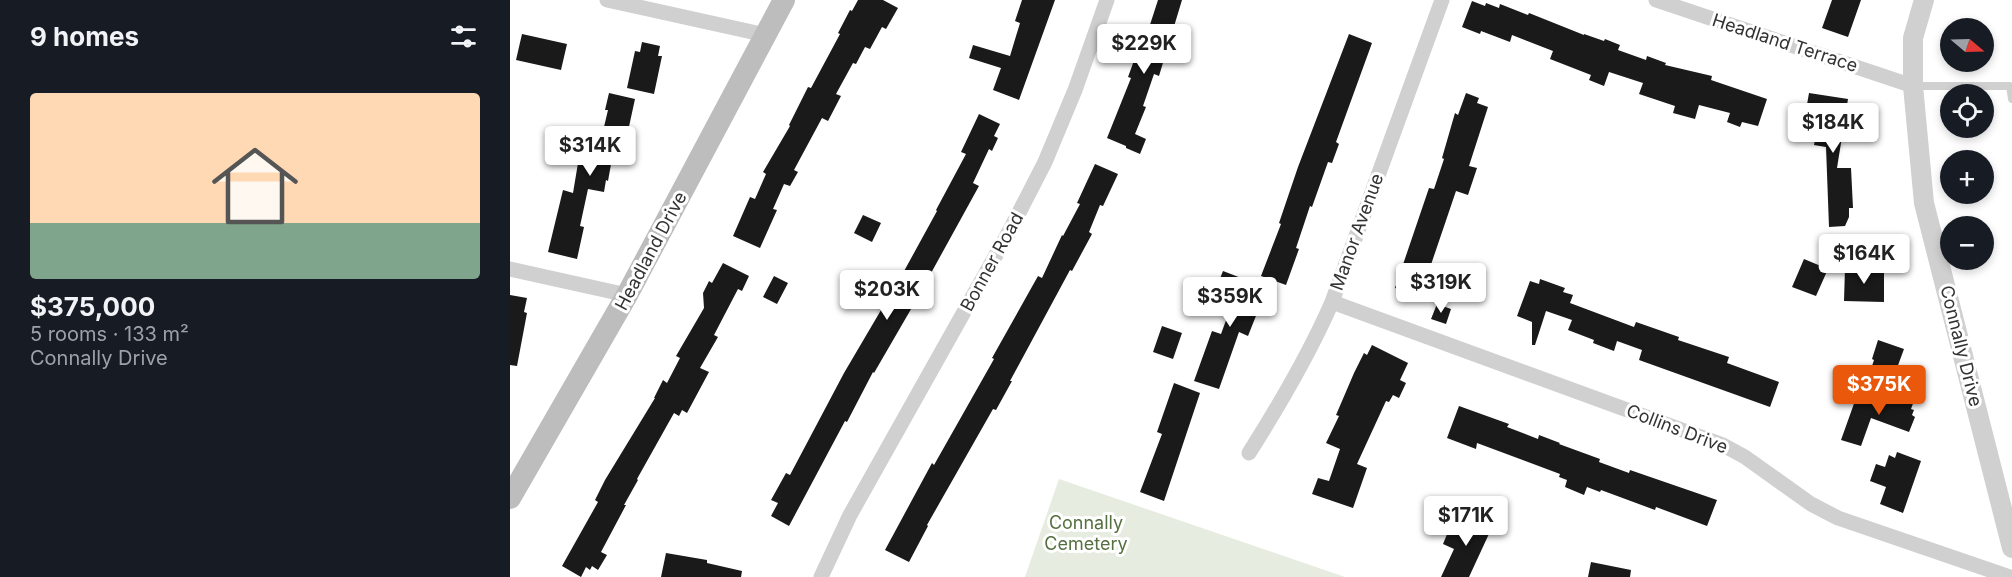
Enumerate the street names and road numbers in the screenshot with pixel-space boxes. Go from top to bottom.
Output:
street label: Headland Terrace [1710,9,1861,76]
street label: Manor Avenue [1326,171,1387,293]
street label: Headland Drive [611,188,691,314]
street label: Bonner Road [956,209,1027,315]
street label: Connally Drive [1936,283,1987,409]
street label: Collins Drive [1624,400,1731,457]

